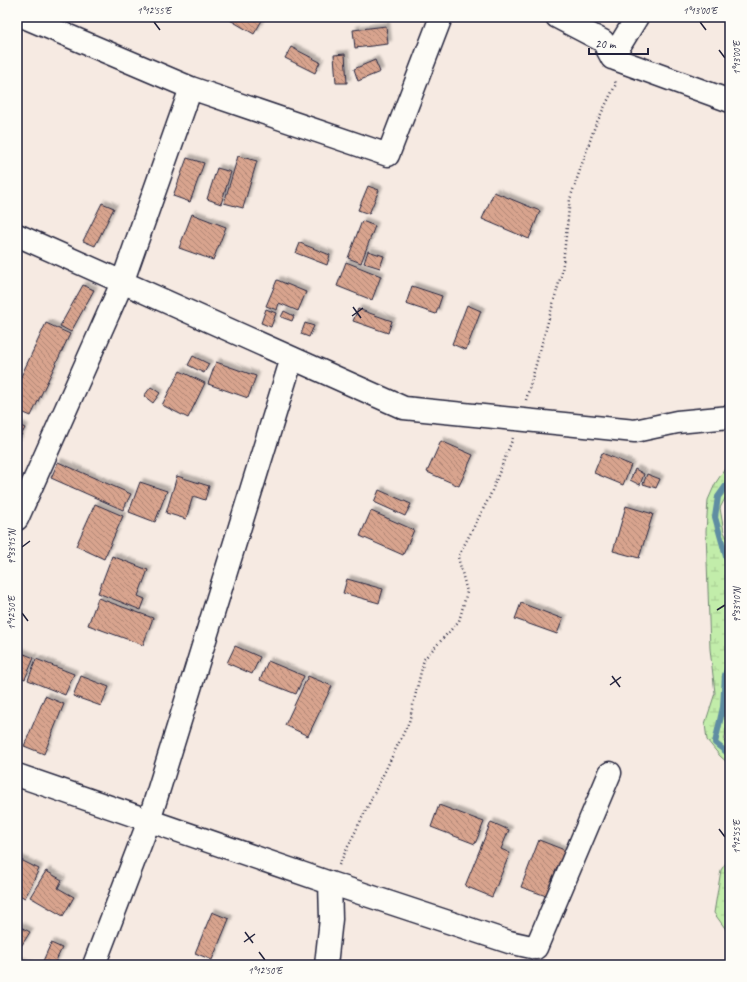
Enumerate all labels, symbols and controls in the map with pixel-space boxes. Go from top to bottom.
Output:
text: 1°12'55"E [137,4,173,17]
text: 1°13'00"E [683,4,719,17]
scale bar [589,30,648,56]
text: 20 m [595,36,617,52]
text: 1°13'00"E [730,39,743,75]
text: 9°33'15"N [5,528,18,564]
text: 9°33'10"N [730,586,743,622]
text: 1°12'50"E [5,594,18,630]
text: 1°12'55"E [730,818,743,854]
text: 1°12'50"E [248,964,284,977]

